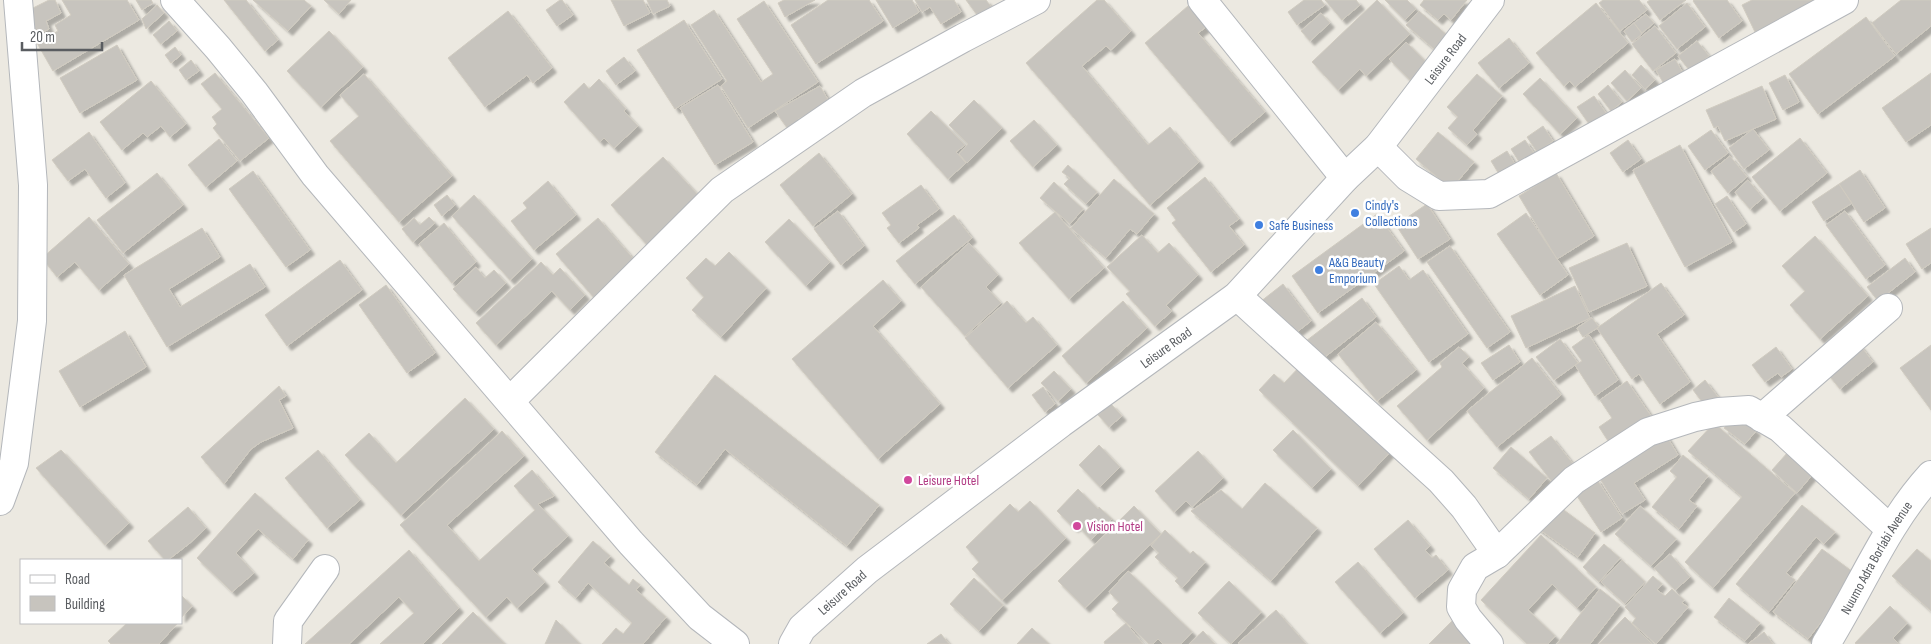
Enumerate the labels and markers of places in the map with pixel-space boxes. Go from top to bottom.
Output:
place label: Cindy's Collections [1365,197,1418,230]
marker: Cindy's Collections [1349,207,1361,219]
place label: Safe Business [1269,217,1333,234]
marker: Safe Business [1253,219,1265,231]
place label: A&G Beauty Emporium [1328,254,1385,287]
marker: A&G Beauty Emporium [1313,264,1325,276]
place label: Leisure Hotel [918,472,979,489]
marker: Leisure Hotel [902,474,914,486]
place label: Vision Hotel [1087,518,1143,535]
marker: Vision Hotel [1071,520,1083,532]

